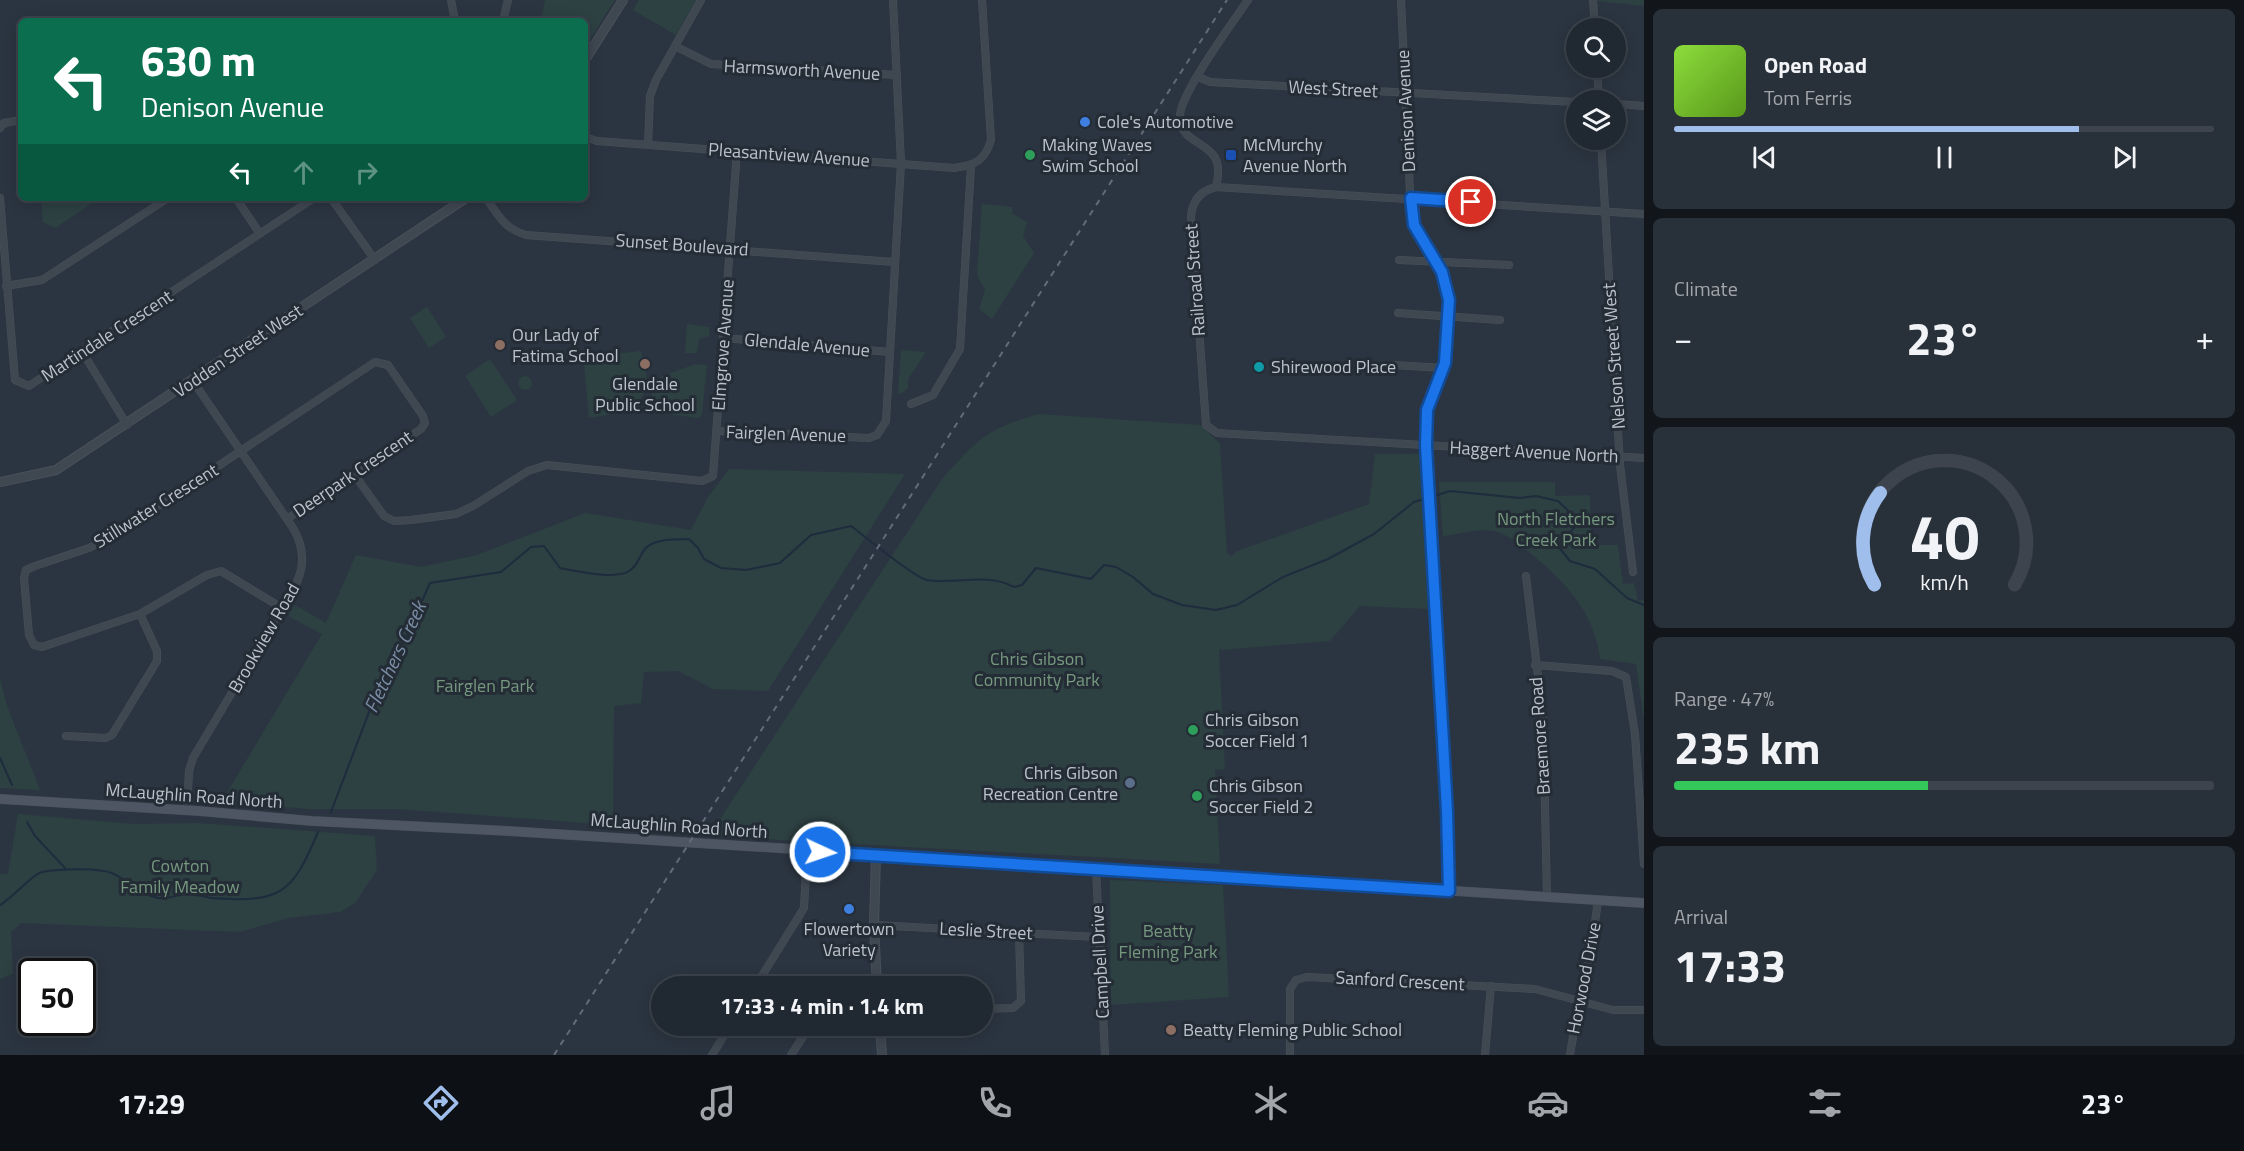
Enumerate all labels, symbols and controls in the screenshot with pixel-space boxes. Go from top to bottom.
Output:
map controls [1566,18,1626,150]
button: search [1566,18,1626,78]
text: 630 m [141,28,256,92]
icon: left [42,42,120,120]
text: Open Road [1764,48,1867,82]
street label: Denison Avenue [1389,49,1422,173]
street label: Harmsworth Avenue [723,52,881,87]
street label: West Street [1288,73,1379,104]
text: Tom Ferris [1764,82,1852,113]
text: Denison Avenue [141,86,324,127]
button: layers [1566,90,1626,150]
place label: Cole's Automotive [1097,108,1234,135]
marker: Cole's Automotive [1078,115,1092,129]
place label: Making Waves Swim School [1042,131,1152,179]
place label: McMurchy Avenue North [1243,131,1347,179]
street label: Pleasantview Avenue [707,135,871,174]
icon: previous [1748,141,1781,174]
icon: pause [1928,141,1961,174]
icon: next [2108,141,2141,174]
marker: Making Waves Swim School [1023,148,1037,162]
marker: McMurchy Avenue North [1224,148,1238,162]
icon: left [224,156,257,189]
icon: ahead [287,156,320,189]
icon: right [350,156,383,189]
pin [1445,176,1496,227]
icon: arrive [1454,185,1487,218]
street label: Railroad Street [1177,222,1212,337]
street label: Sunset Boulevard [615,226,749,263]
text: Climate [1674,273,1738,304]
street label: Elmgrove Avenue [704,278,741,412]
street label: Nelson Street West [1595,281,1632,430]
street label: Martindale Crescent [36,282,178,388]
street label: Vodden Street West [168,297,308,404]
text: 23° [1906,304,1982,372]
text: − [1674,313,1692,363]
text: + [2196,313,2214,363]
place label: Our Lady of Fatima School [512,321,619,369]
street label: Glendale Avenue [743,326,871,363]
marker: Our Lady of Fatima School [493,338,507,352]
place label: Shirewood Place [1271,353,1396,380]
marker: Glendale Public School [638,357,652,371]
marker: Shirewood Place [1252,360,1266,374]
place label: Glendale Public School [595,370,695,418]
street label: Fairglen Avenue [725,418,847,449]
street label: Deerpark Crescent [287,423,419,524]
street label: Haggert Avenue North [1449,434,1619,469]
street label: Stillwater Crescent [88,456,224,555]
text: 40 [1909,488,1979,583]
park label: North Fletchers Creek Park [1497,505,1615,553]
text: km/h [1920,566,1968,598]
street label: Brookview Road [221,578,306,698]
water label: Fletchers Creek [355,594,435,718]
park label: Chris Gibson Community Park [974,645,1100,693]
park label: Fairglen Park [436,672,535,699]
street label: Braemore Road [1522,676,1557,796]
text: Range · 47% [1674,683,1774,714]
place label: Chris Gibson Soccer Field 1 [1205,706,1309,754]
text: 235 km [1674,713,1820,781]
marker: Chris Gibson Soccer Field 1 [1186,723,1200,737]
place label: Chris Gibson Recreation Centre [983,759,1118,807]
place label: Chris Gibson Soccer Field 2 [1209,772,1313,820]
street label: McLaughlin Road North [105,776,283,815]
marker: Chris Gibson Recreation Centre [1123,776,1137,790]
marker: Chris Gibson Soccer Field 2 [1190,789,1204,803]
street label: McLaughlin Road North [590,806,768,845]
position arrow [788,820,852,884]
park label: Cowton Family Meadow [120,852,240,900]
text: Arrival [1674,901,1728,932]
marker: Flowertown Variety [842,902,856,916]
street label: Campbell Drive [1083,905,1116,1019]
place label: Flowertown Variety [803,915,895,963]
street label: Leslie Street [939,915,1034,946]
park label: Beatty Fleming Park [1118,917,1218,965]
street label: Horwood Drive [1559,920,1608,1036]
text: 17:33 [1674,931,1786,999]
speed limit sign: 50 [18,958,96,1036]
street label: Sanford Crescent [1335,964,1466,997]
text: 17:33 · 4 min · 1.4 km [720,989,924,1023]
place label: Beatty Fleming Public School [1183,1016,1402,1043]
marker: Beatty Fleming Public School [1164,1023,1178,1037]
icon: directions [420,1082,462,1124]
icon: music [697,1082,739,1124]
icon: phone [974,1082,1016,1124]
icon: climate [1250,1082,1292,1124]
icon: car [1527,1082,1569,1124]
icon: filters [1804,1082,1846,1124]
text: 17:29 [117,1083,185,1124]
text: 23° [2081,1083,2126,1124]

